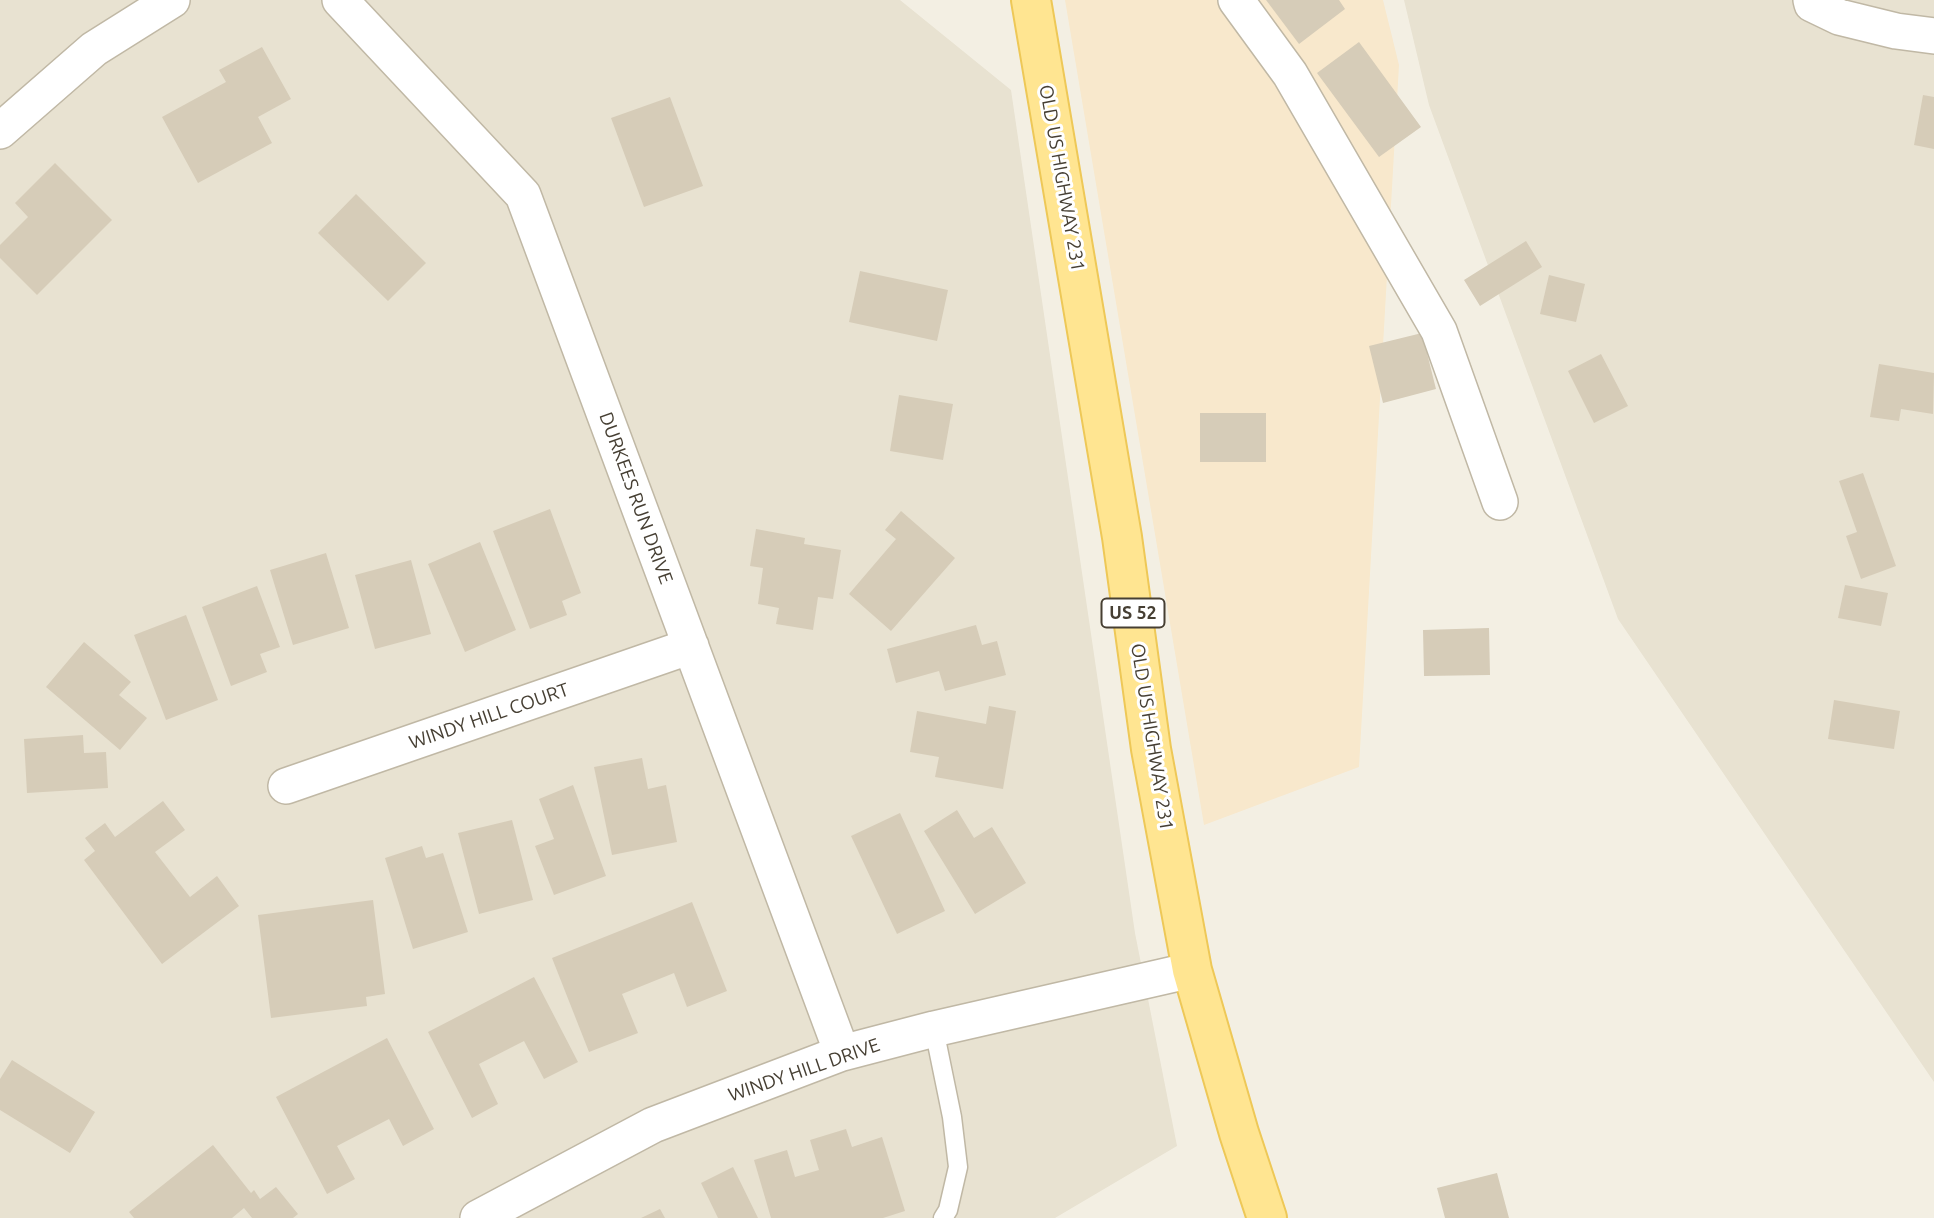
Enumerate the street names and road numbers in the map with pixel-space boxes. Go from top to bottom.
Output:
street label: OLD US HIGHWAY 231 [1034,83,1090,273]
street label: DURKEES RUN DRIVE [594,409,678,587]
road number: US 52 [1102,598,1164,628]
street label: OLD US HIGHWAY 231 [1126,642,1178,832]
street label: WINDY HILL COURT [406,678,572,754]
street label: WINDY HILL DRIVE [725,1033,883,1107]

